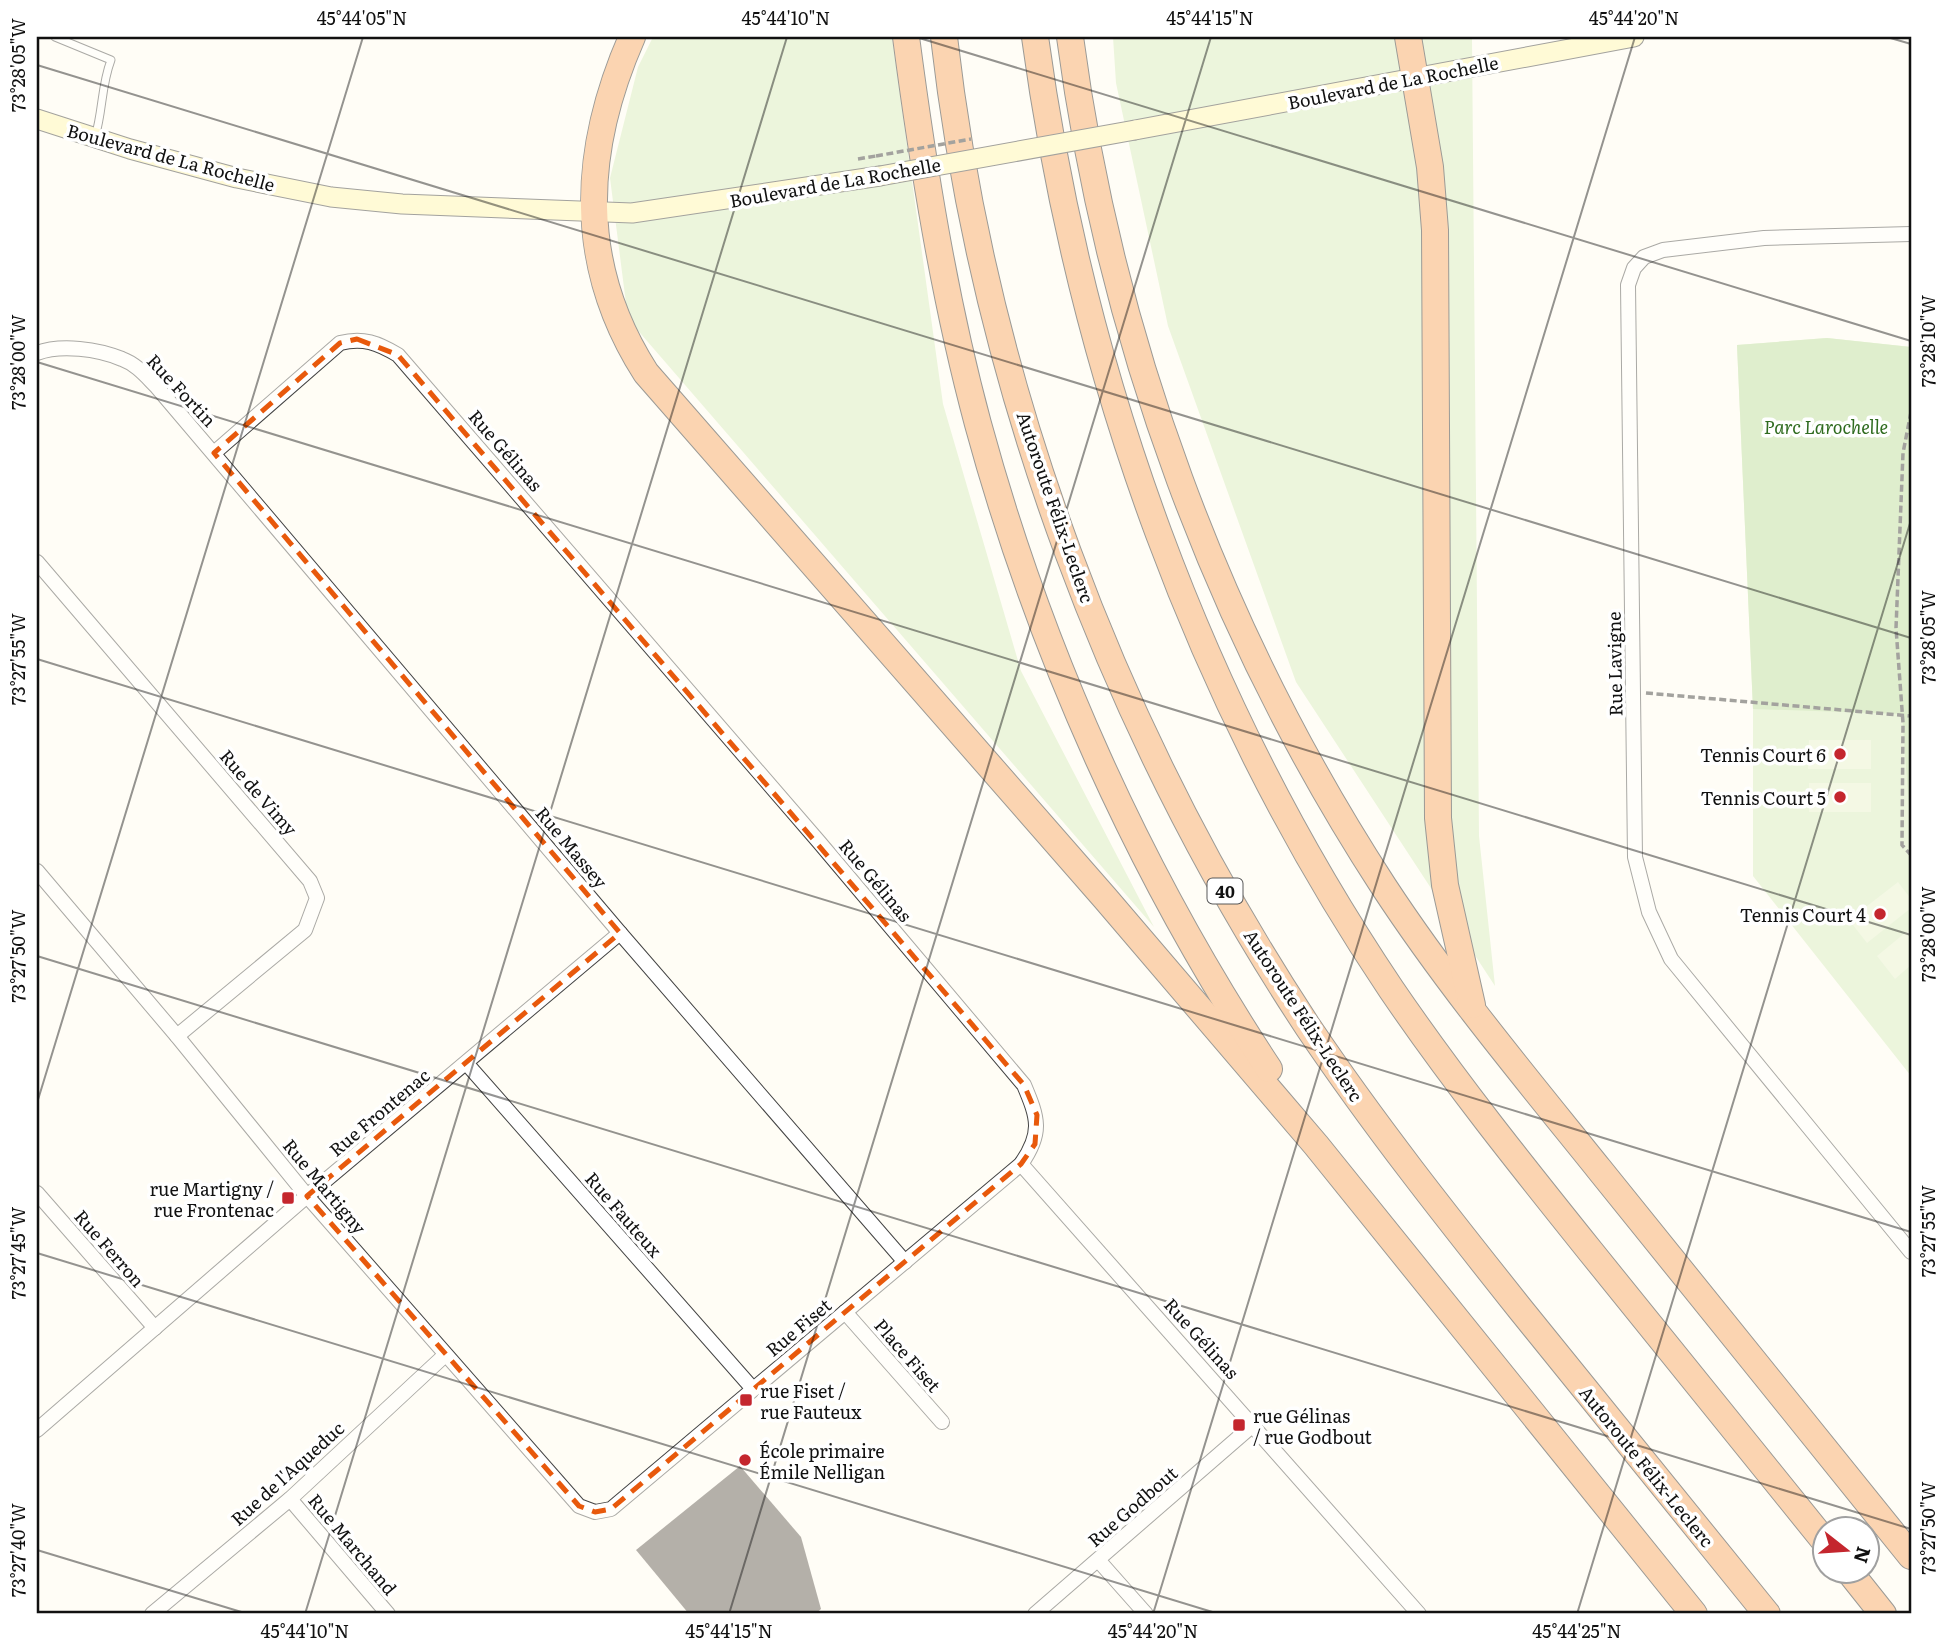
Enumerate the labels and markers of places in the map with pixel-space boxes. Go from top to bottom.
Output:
place label: Tennis Court 6 [1700,741,1826,768]
marker: Tennis Court 6 [1832,746,1848,762]
place label: Tennis Court 5 [1700,784,1826,811]
marker: Tennis Court 5 [1832,789,1848,805]
place label: Tennis Court 4 [1740,901,1866,928]
marker: Tennis Court 4 [1872,906,1888,922]
place label: rue Martigny / rue Frontenac [149,1175,274,1223]
marker: rue Martigny / rue Frontenac [280,1190,296,1206]
place label: rue Fiset / rue Fauteux [760,1377,862,1425]
marker: rue Fiset / rue Fauteux [738,1392,754,1408]
place label: rue Gélinas / rue Godbout [1253,1402,1373,1450]
marker: rue Gélinas / rue Godbout [1231,1417,1247,1433]
place label: École primaire Émile Nelligan [759,1437,885,1485]
marker: École primaire Émile Nelligan [737,1452,753,1468]

